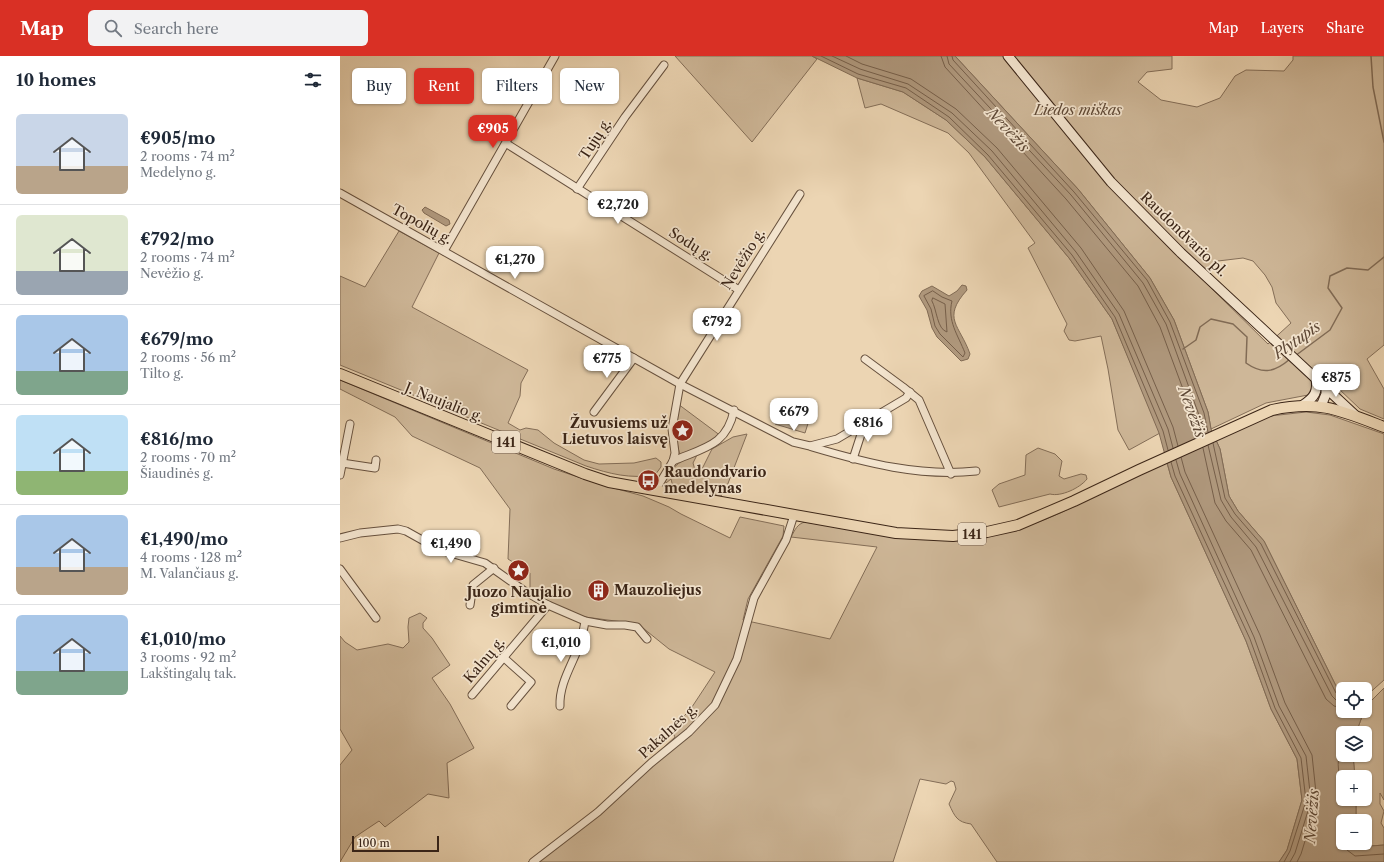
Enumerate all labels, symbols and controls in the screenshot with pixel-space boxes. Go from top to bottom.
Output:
search box [88,10,368,46]
text: Map [20,17,64,40]
icon: search [102,17,124,39]
text: Search here [134,19,219,38]
text: Map [1208,19,1238,37]
text: Layers [1260,19,1304,37]
text: Share [1326,19,1364,37]
chip: Buy [352,68,406,104]
chip: Rent [414,68,474,104]
chip: Filters [482,68,552,104]
chip: New [560,68,619,104]
icon: filters [302,69,324,91]
text: 10 homes [16,70,96,90]
park label: Liedos miškas [1033,101,1123,119]
water label: Nevėžis [982,103,1034,156]
pin: €905 [469,115,517,149]
street label: Tujų g. [575,115,615,163]
text: €905 [477,120,509,136]
text: €905/mo [140,128,215,148]
icon: home [48,130,96,178]
text: 2 rooms · 74 m² [140,148,235,164]
text: Medelyno g. [140,164,216,180]
street label: Raudondvario pl. [1137,188,1231,280]
pin: €2,720 [585,191,651,225]
text: €2,720 [597,196,639,212]
street label: Topolių g. [389,200,455,248]
street label: Sodų g. [666,223,716,265]
street label: Nevėžio g. [717,225,769,293]
text: €792/mo [140,229,214,249]
icon: home [48,231,96,279]
pin: €1,270 [482,246,548,280]
text: 2 rooms · 74 m² [140,249,235,265]
text: €1,270 [495,251,535,267]
text: Nevėžio g. [140,265,204,281]
pin: €792 [693,308,741,342]
text: €792 [702,313,732,329]
water label: Plytupis [1268,316,1325,363]
text: €679/mo [140,329,213,349]
icon: home [48,331,96,379]
pin: €775 [583,345,631,379]
text: 2 rooms · 56 m² [140,349,236,365]
text: €775 [593,350,621,366]
pin: €875 [1312,364,1360,398]
text: Tilto g. [140,365,184,381]
text: €875 [1321,369,1351,385]
street label: J. Naujalio g. [400,377,486,426]
water label: Nevėžis [1174,382,1211,441]
pin: €679 [770,398,818,432]
text: €679 [779,403,809,419]
pin: €816 [844,409,892,443]
place label: Žuvusiems už Lietuvos laisvę [562,413,668,448]
text: €816 [853,414,883,430]
place icon: Žuvusiems už Lietuvos laisvę [670,418,696,444]
text: €816/mo [140,429,213,449]
icon: home [48,431,96,479]
road number: 141 [492,431,520,453]
text: 2 rooms · 70 m² [140,449,236,465]
place label: Raudondvario medelynas [664,463,766,497]
text: Šiaudinės g. [140,465,213,481]
bus stop icon: Raudondvario medelynas [635,467,661,493]
road number: 141 [958,523,986,545]
text: €1,490/mo [140,529,228,549]
pin: €1,490 [418,530,484,564]
icon: home [48,531,96,579]
text: €1,490 [430,535,472,551]
text: 4 rooms · 128 m² [140,549,242,565]
place icon: Juozo Naujalio gimtinė [506,557,532,583]
text: M. Valančiaus g. [140,565,239,581]
building icon: Mauzoliejus [585,577,611,603]
place label: Mauzoliejus [614,581,702,599]
place label: Juozo Naujalio gimtinė [464,583,571,617]
text: €1,010/mo [140,629,226,649]
pin: €1,010 [528,629,594,663]
icon: home [48,631,96,679]
street label: Kalnų g. [460,633,508,687]
text: €1,010 [541,634,581,650]
text: 3 rooms · 92 m² [140,649,236,665]
text: Lakštingalų tak. [140,665,236,681]
map controls [1336,682,1372,850]
button: locate [1336,682,1372,718]
street label: Pakalnės g. [635,700,701,762]
button: layers [1336,726,1372,762]
button: + [1336,770,1372,806]
water label: Nevėžis [1300,788,1323,845]
button: − [1336,814,1372,850]
scale bar [352,834,439,853]
text: 100 m [358,836,390,850]

